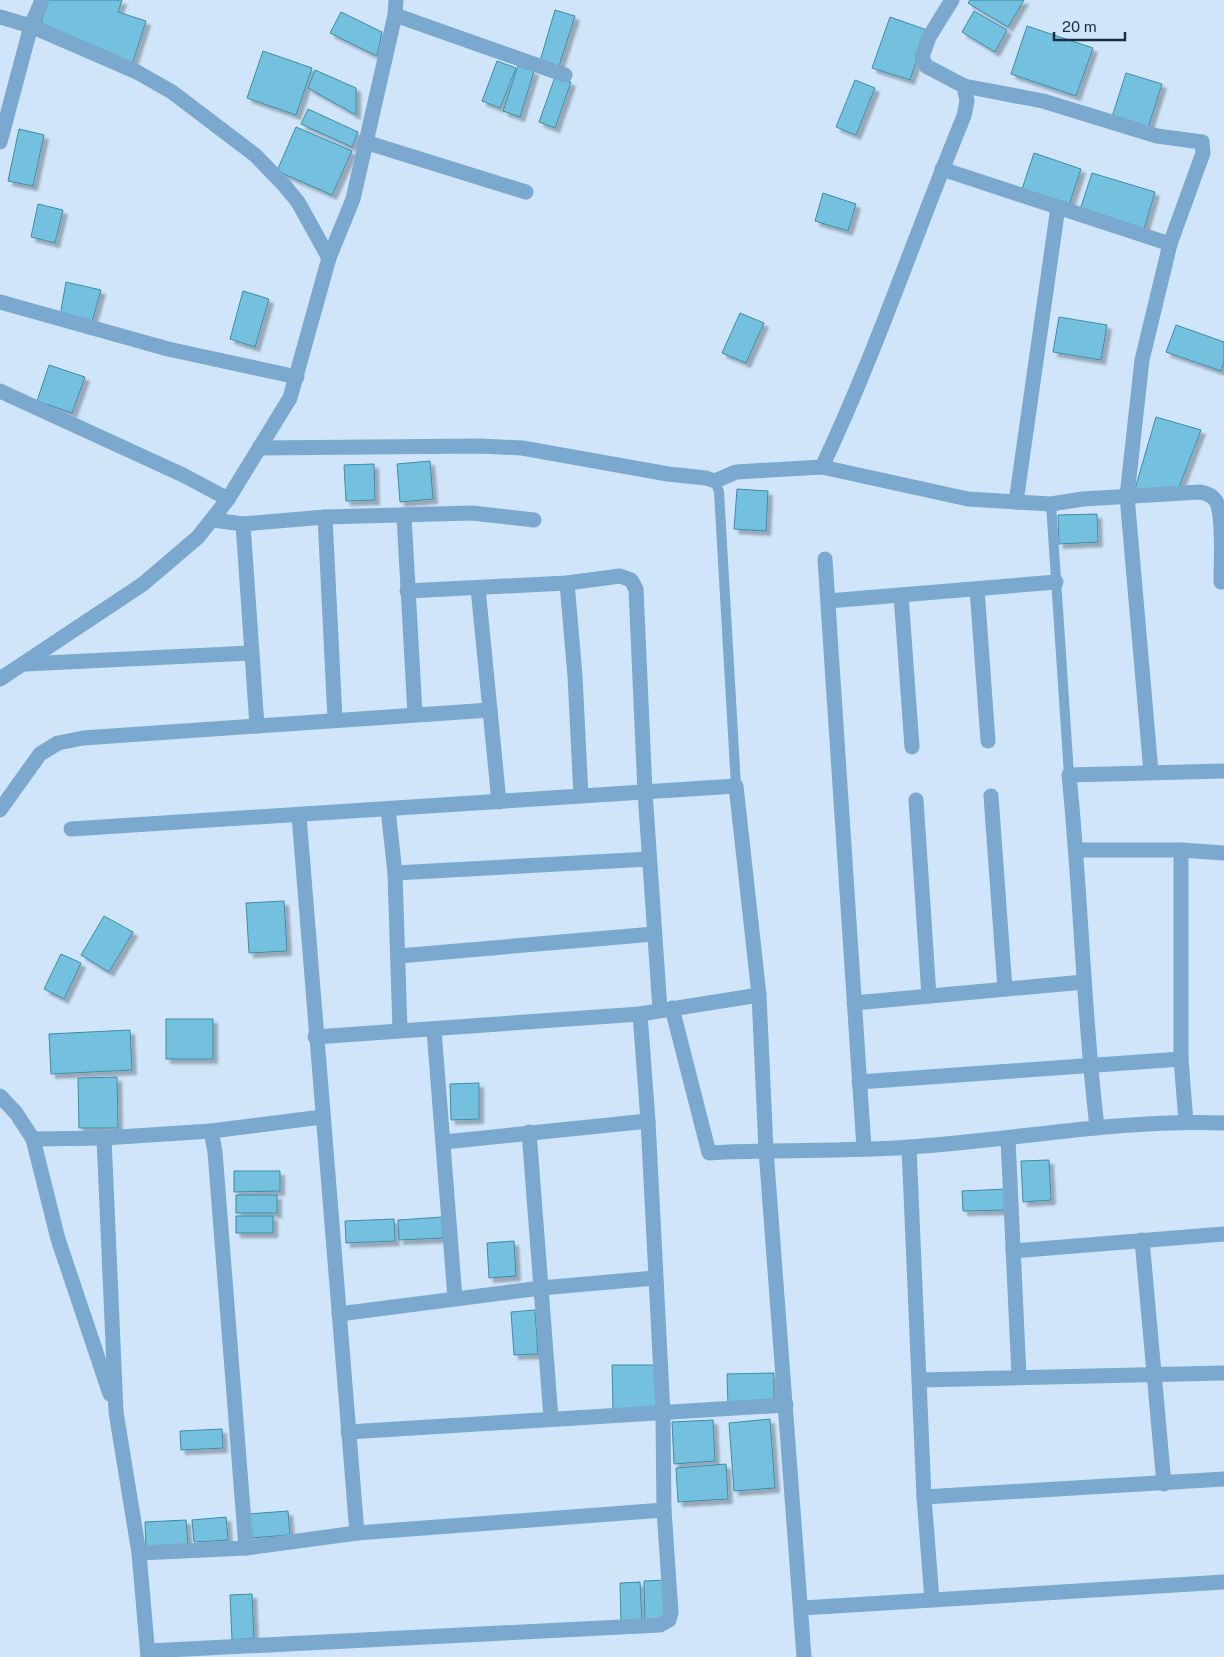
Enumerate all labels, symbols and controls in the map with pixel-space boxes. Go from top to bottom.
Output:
scale bar [1054,10,1125,42]
text: 20 m [1062,18,1097,35]

